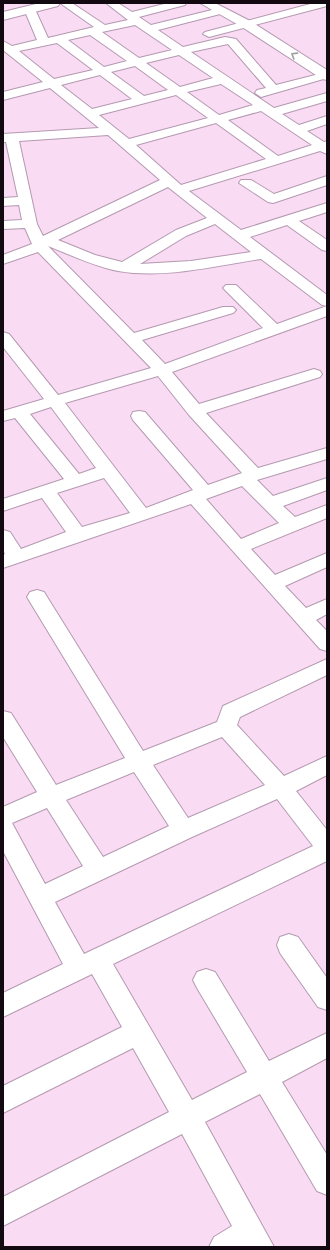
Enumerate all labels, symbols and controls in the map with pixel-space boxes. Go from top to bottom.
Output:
one-way arrow [291,52,298,60]

